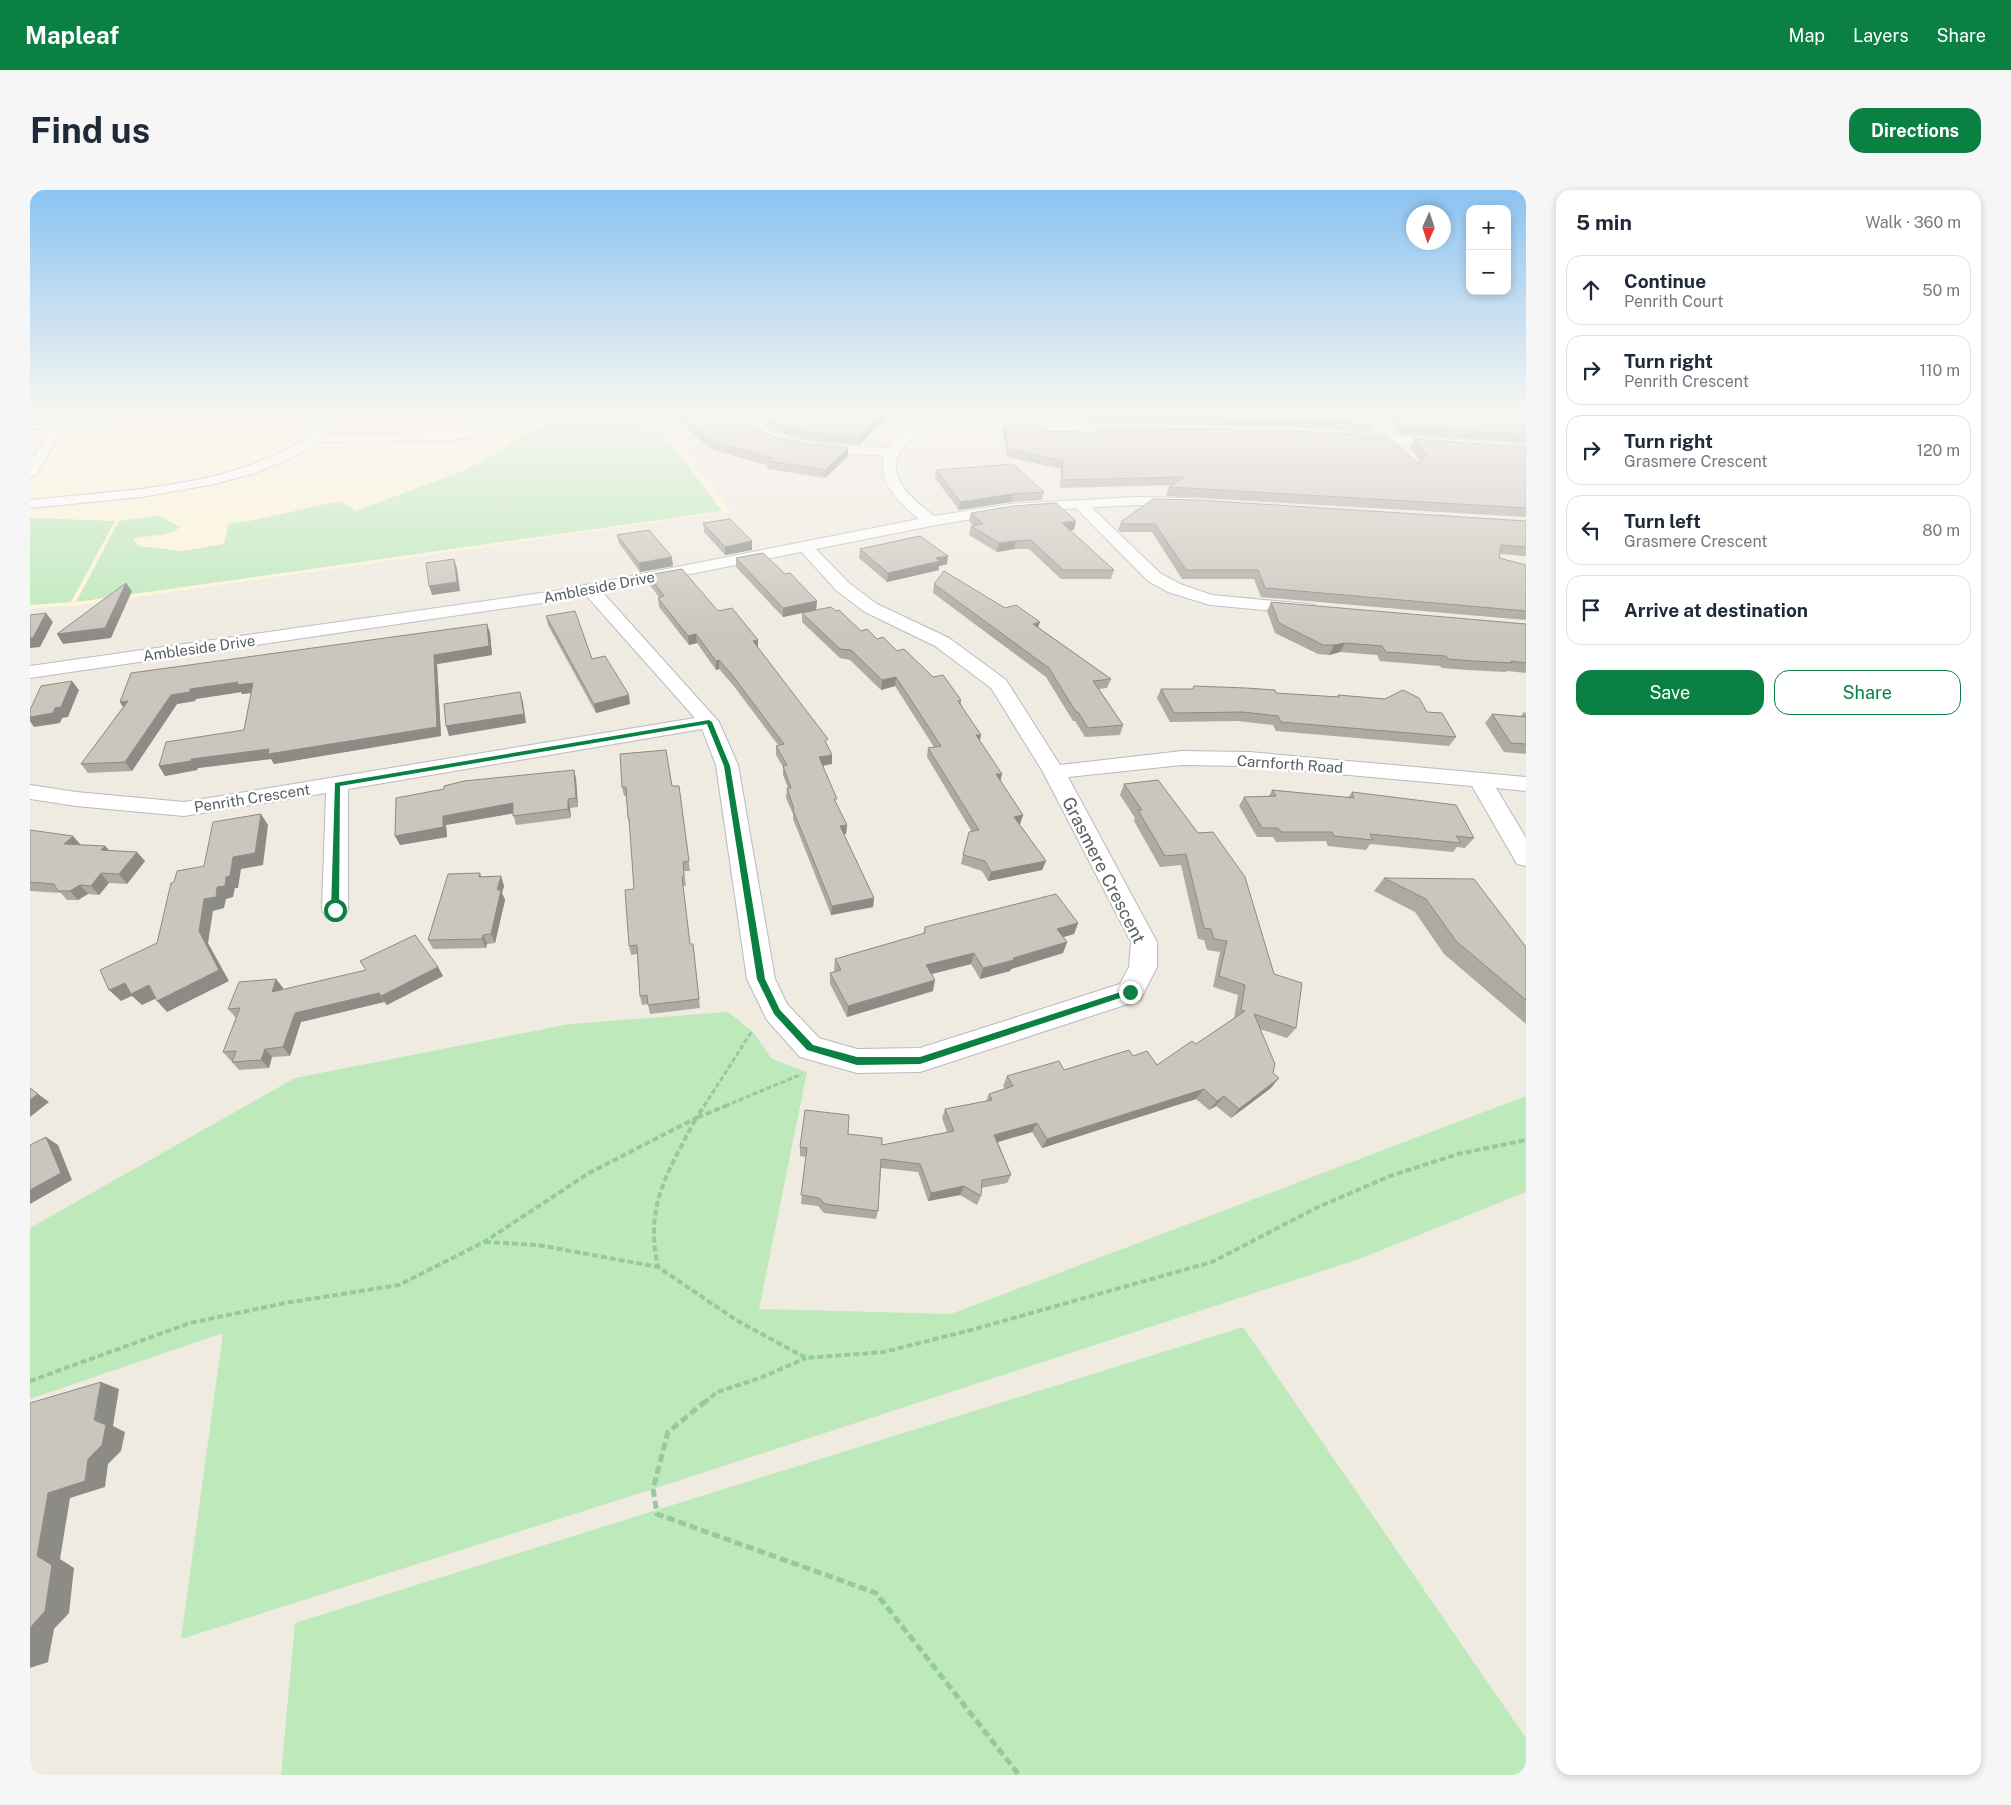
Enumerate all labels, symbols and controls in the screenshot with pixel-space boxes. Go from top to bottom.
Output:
text: Mapleaf [25,21,119,49]
text: Map [1789,25,1825,46]
text: Layers [1853,25,1909,46]
text: Share [1937,25,1986,46]
button: Directions [1849,108,1981,153]
text: Find us [30,110,150,151]
north arrow [1406,205,1451,250]
map controls [1466,205,1511,295]
button: + [1466,205,1511,250]
text: 5 min [1576,210,1632,235]
text: Walk · 360 m [1865,213,1961,232]
button: − [1466,250,1511,295]
text: Continue [1624,270,1706,292]
icon: ahead [1577,276,1605,304]
text: 50 m [1922,281,1960,300]
text: Penrith Court [1624,292,1724,311]
text: Turn right [1624,350,1713,372]
icon: right [1577,356,1605,384]
text: 110 m [1919,361,1960,380]
text: Penrith Crescent [1624,372,1749,391]
text: Turn right [1624,430,1713,452]
icon: right [1577,436,1605,464]
text: 120 m [1916,441,1960,460]
text: Grasmere Crescent [1624,452,1768,471]
text: Turn left [1624,510,1701,532]
icon: left [1577,516,1605,544]
text: 80 m [1922,521,1960,540]
text: Grasmere Crescent [1624,532,1768,551]
street label: Ambleside Drive [542,568,656,606]
icon: arrive [1577,596,1605,624]
text: Arrive at destination [1624,599,1808,621]
street label: Ambleside Drive [142,632,256,664]
button: Save [1576,670,1764,715]
button: Share [1774,670,1961,715]
street label: Carnforth Road [1236,752,1344,776]
street label: Penrith Crescent [193,780,311,816]
street label: Grasmere Crescent [1058,793,1150,947]
route start [324,899,347,922]
route end [1119,981,1142,1004]

